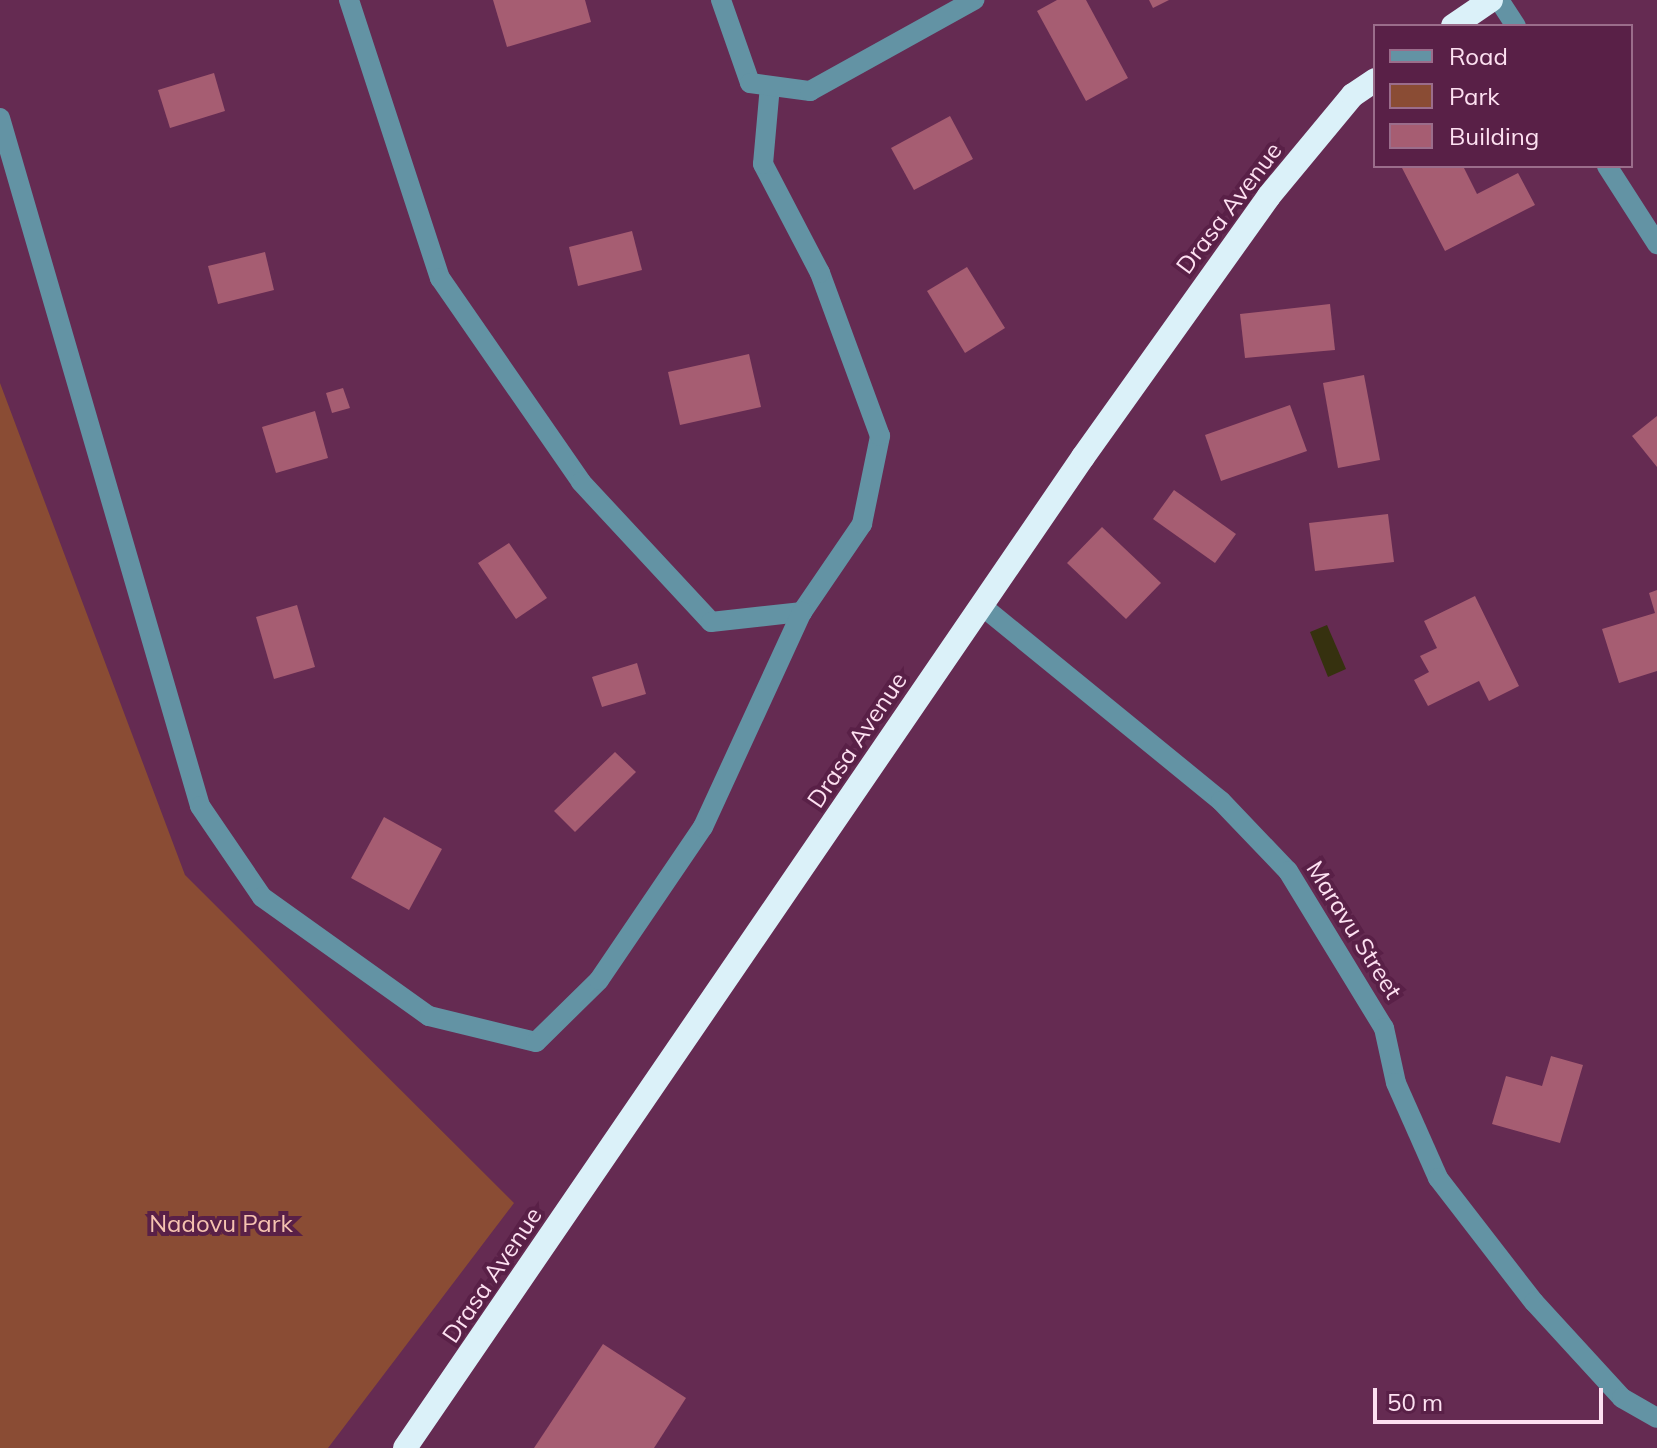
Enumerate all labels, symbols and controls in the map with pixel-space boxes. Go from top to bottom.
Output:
legend [1373,24,1633,168]
text: Road [1449,41,1508,71]
text: Park [1449,81,1500,111]
text: Building [1449,121,1539,151]
street label: Drasa Avenue [1170,137,1288,279]
street label: Drasa Avenue [801,667,913,813]
street label: Maravu Street [1300,856,1408,1004]
street label: Drasa Avenue [436,1202,548,1348]
park label: Nadovu Park [149,1210,293,1238]
scale bar [1377,1372,1607,1422]
text: 50 m [1387,1387,1443,1417]

